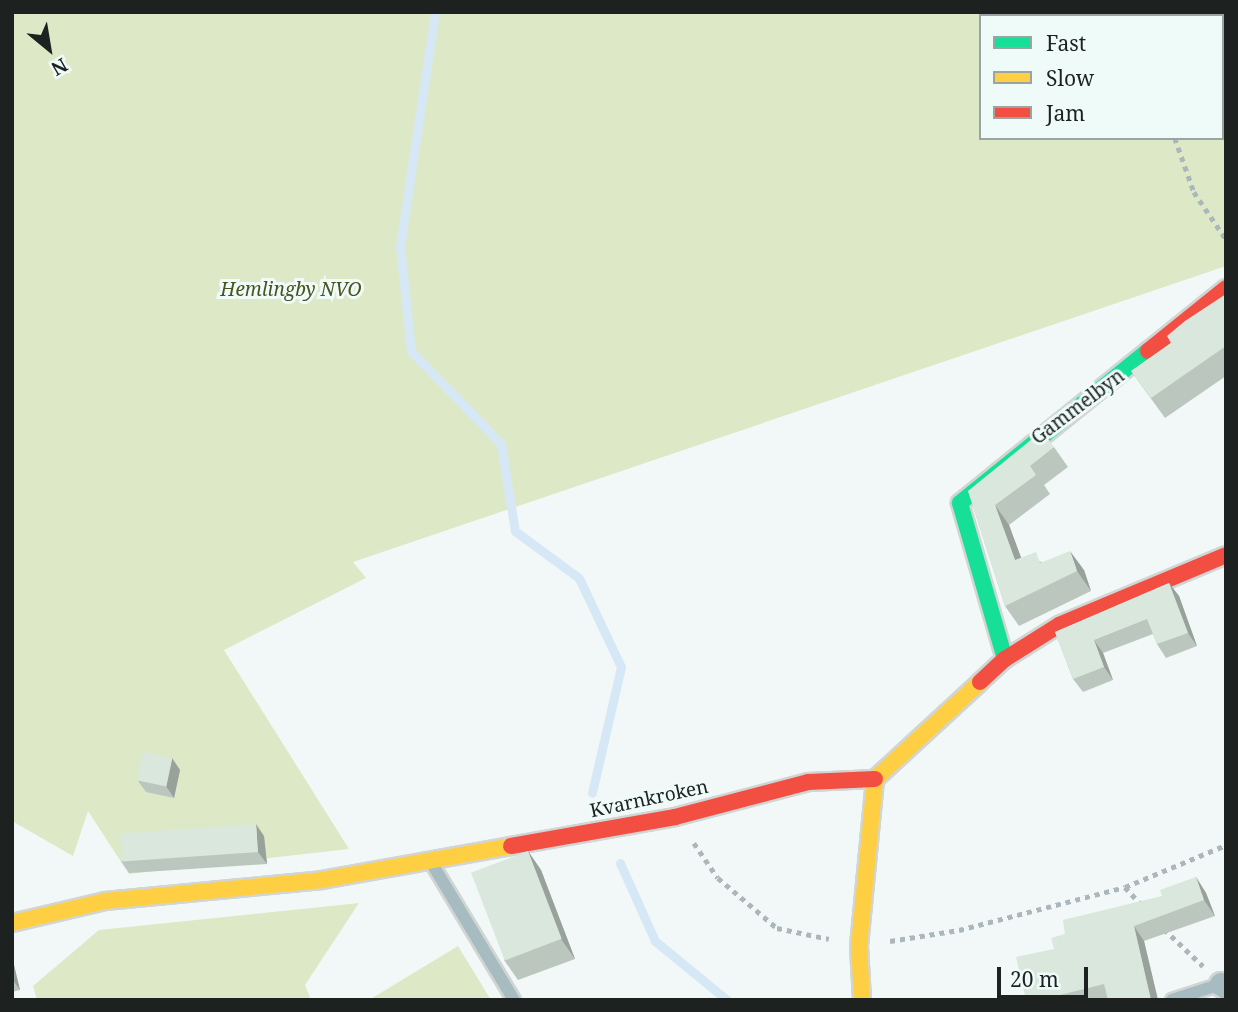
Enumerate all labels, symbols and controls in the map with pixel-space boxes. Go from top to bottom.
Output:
north arrow [14,14,84,84]
legend [979,14,1224,140]
text: Fast [1046,29,1086,57]
text: N [47,52,72,82]
text: Slow [1046,64,1094,92]
text: Jam [1046,99,1085,127]
park label: Hemlingby NVO [220,279,362,301]
street label: Gammelbyn [1027,365,1129,449]
street label: Kvarnkroken [588,775,710,823]
scale bar [1000,953,1091,997]
text: 20 m [1010,965,1059,993]

